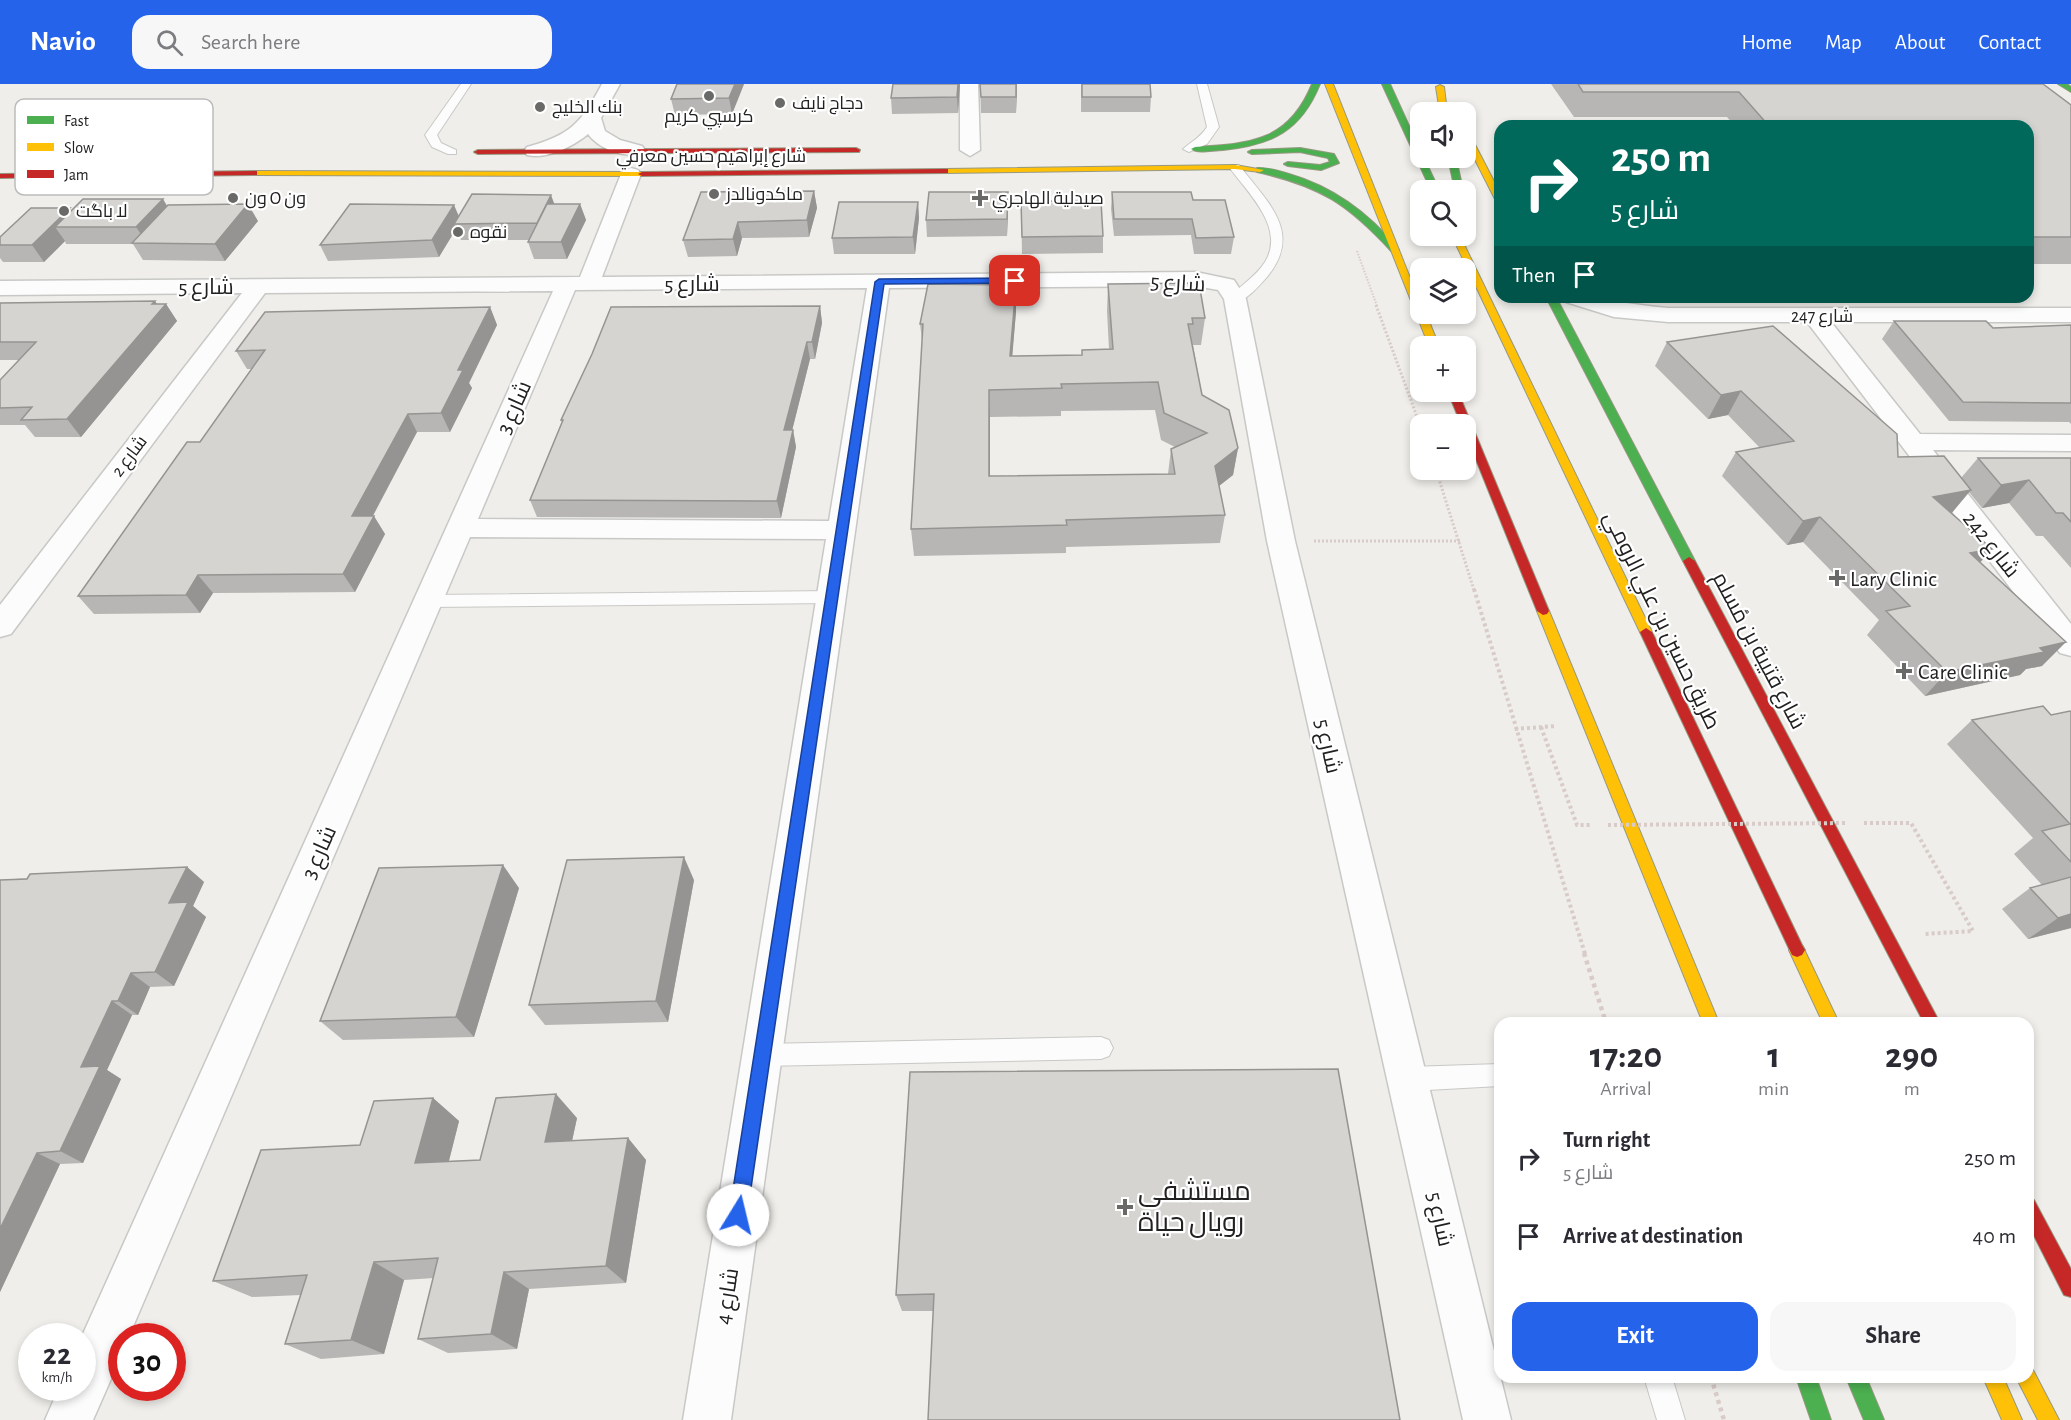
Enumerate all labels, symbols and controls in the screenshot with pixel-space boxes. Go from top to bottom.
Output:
search box [132,15,552,69]
icon: search [153,26,186,59]
text: Navio [30,28,96,56]
text: Search here [201,31,300,53]
text: Home [1741,32,1792,53]
text: Map [1825,32,1862,53]
text: About [1895,32,1945,53]
text: Contact [1978,32,2041,53]
marker: كرسپي كريم [702,89,716,103]
place label: دجاج نايف [792,95,863,115]
marker: دجاج نايف [773,96,787,110]
legend [15,99,213,195]
place label: بنك الخليج [552,99,623,119]
marker: بنك الخليج [533,100,547,114]
map controls [1410,102,1476,480]
button: sound [1410,102,1476,168]
place label: كرسپي كريم [664,108,754,130]
text: Fast [64,113,89,129]
text: 250 m [1611,137,1711,179]
text: Slow [64,140,94,156]
icon: right [1512,144,1590,222]
street label: شارع إبراهيم حسين معرفي [616,147,806,170]
text: Jam [64,167,89,183]
button: search [1410,180,1476,246]
place label: ماكدونالدز [725,186,803,205]
marker: ماكدونالدز [707,187,721,201]
place label: ون O ون [245,190,306,209]
place label: صيدلية الهاجري [992,190,1104,212]
marker: ون O ون [226,191,240,205]
marker: صيدلية الهاجري [973,191,987,205]
text: شارع 5 [1611,197,1679,224]
place label: لا باگت [76,203,128,221]
marker: لا باگت [57,204,71,218]
place label: نقوه [470,224,507,243]
marker: نقوه [451,225,465,239]
pin [989,255,1040,306]
button: layers [1410,258,1476,324]
icon: arrive [1568,258,1601,291]
icon: arrive [998,264,1031,297]
text: Then [1512,264,1556,286]
street label: شارع 5 [1150,271,1206,298]
street label: شارع 5 [664,273,720,298]
street label: شارع 5 [178,276,234,301]
street label: شارع 247 [1791,307,1853,328]
button: + [1410,336,1476,402]
street label: شارع 3 [493,378,538,438]
button: − [1410,414,1476,480]
street label: شارع 2 [108,432,152,482]
street label: طريق حسين بن علي الرومي [1595,508,1724,735]
street label: شارع 242 [1957,508,2024,584]
street label: شارع قتيبة بن مُسلم [1705,568,1810,735]
place label: Lary Clinic [1850,568,1937,590]
marker: Lary Clinic [1828,569,1846,587]
place label: Care Clinic [1918,661,2008,683]
marker: Care Clinic [1895,662,1913,680]
street label: شارع 5 [1308,717,1345,776]
street label: شارع 3 [298,823,343,883]
text: 17:20 [1590,1038,1662,1074]
text: 1 [1767,1038,1780,1074]
text: 290 [1885,1038,1938,1074]
text: Arrival [1600,1079,1652,1099]
text: min [1758,1079,1789,1099]
text: m [1904,1079,1920,1099]
text: Turn right [1563,1129,1650,1151]
icon: right [1512,1142,1545,1175]
text: 250 m [1964,1147,2016,1169]
text: شارع 5 [1563,1163,1613,1183]
place label: مستشفى رويال حياة [1138,1178,1251,1238]
position arrow [706,1183,770,1247]
street label: شارع 5 [1420,1190,1457,1249]
marker: مستشفى رويال حياة [1116,1198,1134,1216]
icon: arrive [1512,1220,1545,1253]
text: Arrive at destination [1563,1225,1743,1247]
text: 40 m [1973,1225,2016,1247]
street label: شارع 4 [712,1266,745,1326]
button: Exit [1512,1302,1758,1371]
button: Share [1770,1302,2016,1371]
speed limit sign: 30 [108,1323,186,1401]
text: 22 [43,1340,71,1370]
text: km/h [42,1370,72,1385]

